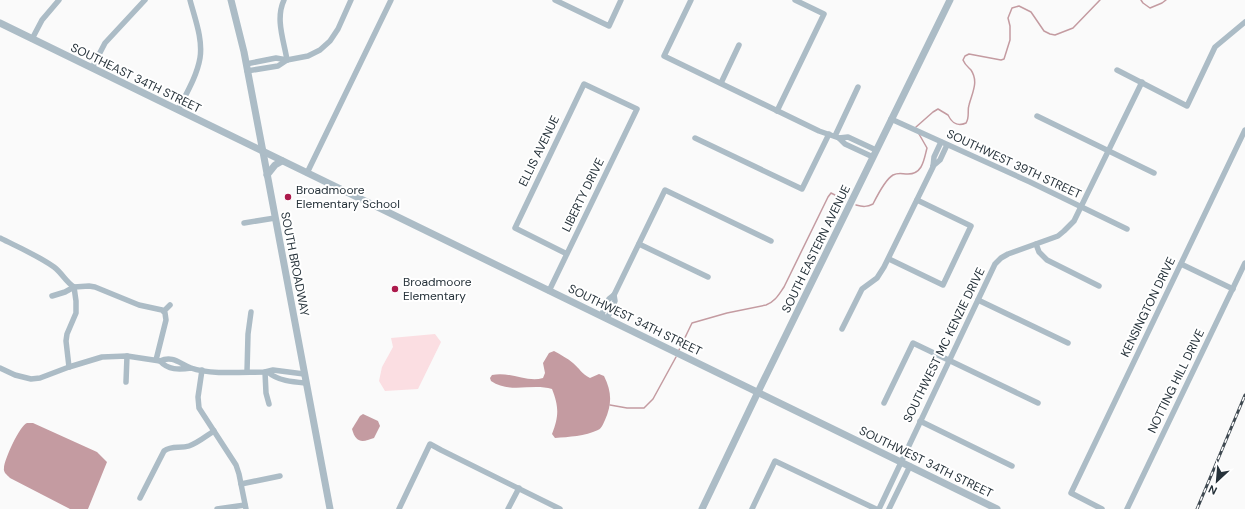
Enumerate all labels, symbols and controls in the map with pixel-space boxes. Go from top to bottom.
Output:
street label: SOUTHEAST 34TH STREET [68,39,204,117]
street label: ELLIS AVENUE [515,113,563,189]
street label: SOUTHWEST 39TH STREET [944,126,1084,202]
street label: LIBERTY DRIVE [558,155,608,235]
place label: Broadmoore Elementary School [296,182,400,212]
street label: SOUTH EASTERN AVENUE [778,182,854,316]
marker: Broadmoore Elementary School [283,192,293,202]
street label: SOUTH BROADWAY [277,210,313,318]
street label: KENSINGTON DRIVE [1117,254,1179,360]
street label: SOUTHWEST MC KENZIE DRIVE [899,265,989,425]
place label: Broadmoore Elementary [403,274,472,304]
street label: SOUTHWEST 34TH STREET [565,281,705,360]
marker: Broadmoore Elementary [390,284,400,294]
street label: NOTTING HILL DRIVE [1144,326,1208,436]
street label: SOUTHWEST 34TH STREET [856,423,996,502]
north arrow [1197,461,1237,501]
text: N [1206,482,1219,498]

